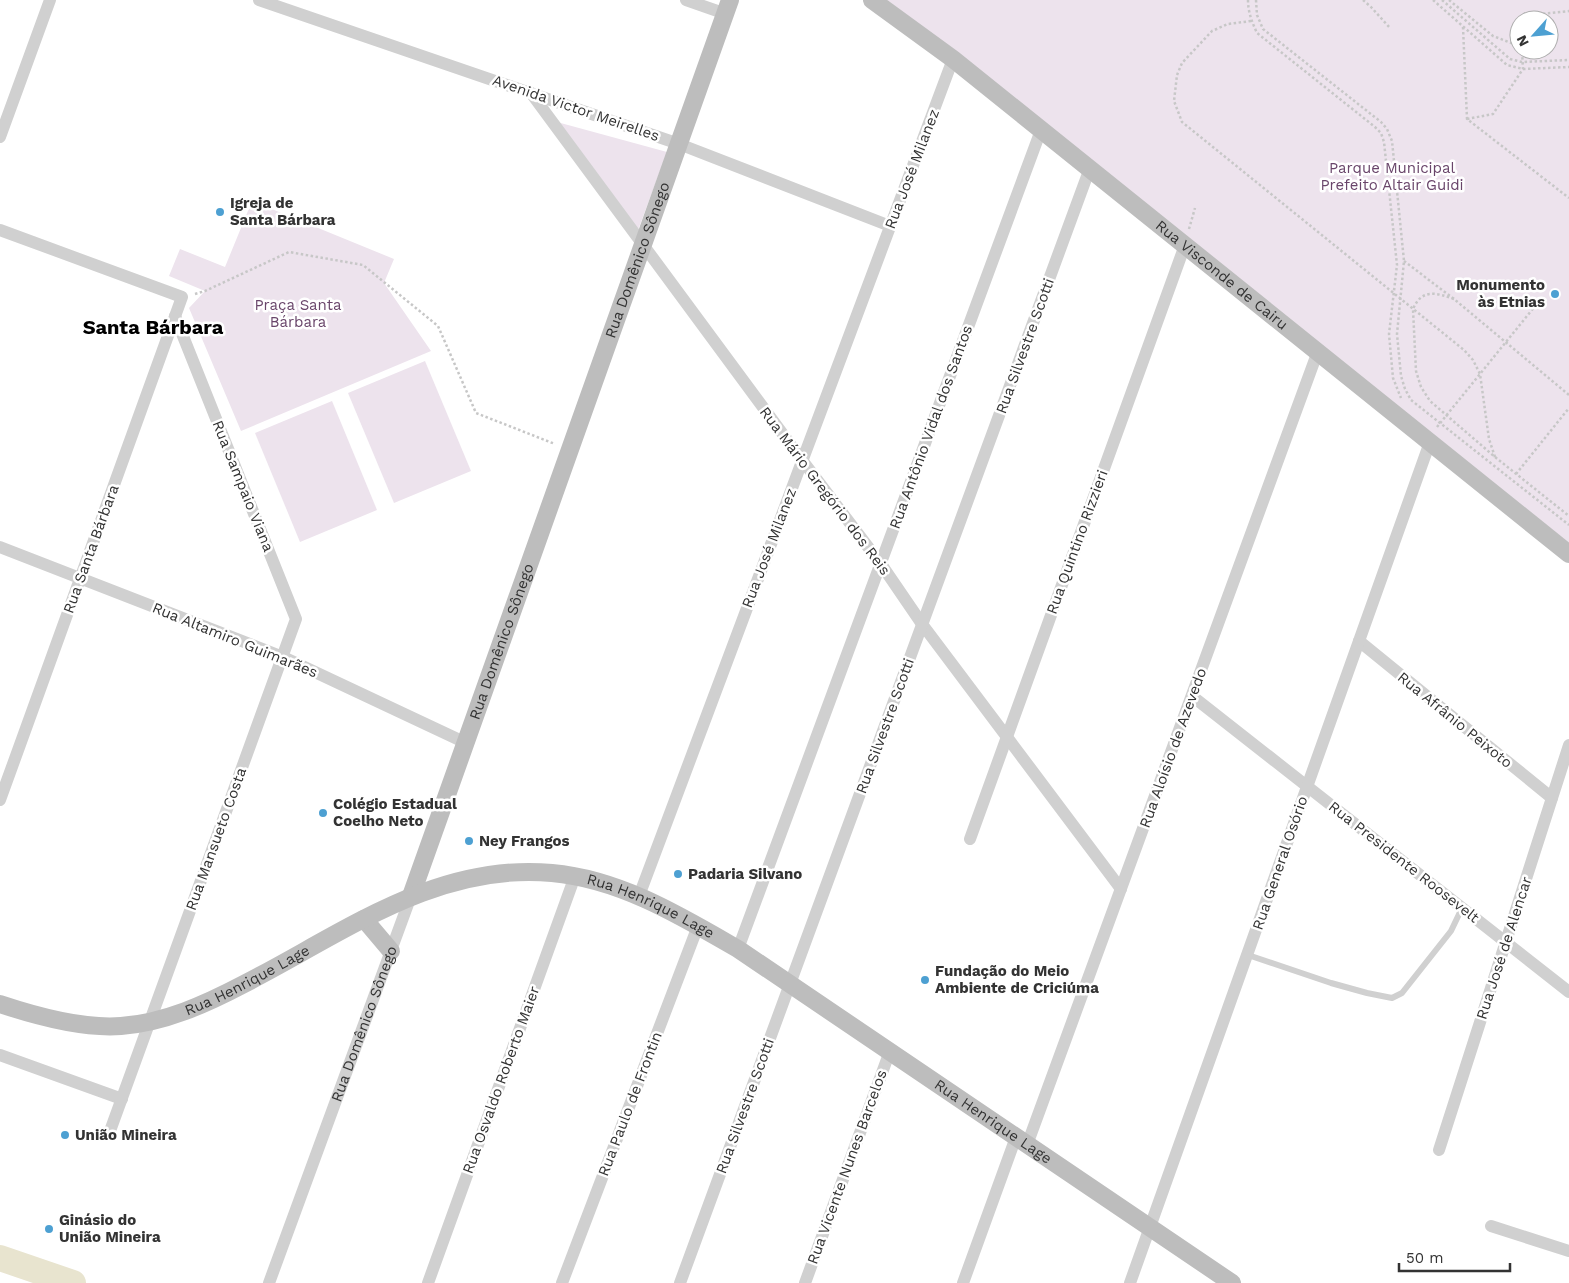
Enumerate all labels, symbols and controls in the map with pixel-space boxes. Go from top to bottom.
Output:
north arrow [1509,10,1559,60]
text: N [1513,33,1532,49]
street label: Avenida Victor Meirelles [490,71,662,145]
street label: Rua José Milanez [881,107,943,231]
park label: Parque Municipal Prefeito Altair Guidi [1320,159,1464,194]
street label: Rua Domênico Sônego [601,180,673,341]
place label: Igreja de Santa Bárbara [230,194,336,229]
marker: Igreja de Santa Bárbara [214,206,226,218]
street label: Rua Visconde de Cairu [1152,216,1292,334]
street label: Rua Silvestre Scotti [992,276,1058,416]
place label: Monumento às Etnias [1456,276,1545,311]
marker: Monumento às Etnias [1549,288,1561,300]
park label: Praça Santa Bárbara [254,296,342,331]
district label: Santa Bárbara [83,315,224,339]
street label: Rua Antônio Vidal dos Santos [886,323,976,531]
street label: Rua Mário Gregório dos Reis [756,403,894,579]
street label: Rua Sampaio Viana [208,418,278,555]
street label: Rua Quintino Rizzieri [1042,467,1112,617]
street label: Rua Santa Bárbara [59,482,123,616]
street label: Rua José Milanez [738,486,800,610]
street label: Rua Domênico Sônego [465,561,538,722]
street label: Rua Altamiro Guimarães [150,599,320,681]
street label: Rua Silvestre Scotti [852,656,918,796]
street label: Rua Aloísio de Azevedo [1136,666,1210,830]
street label: Rua Afrânio Peixoto [1394,668,1516,772]
street label: Rua Mansueto Costa [182,765,250,913]
street label: Rua General Osório [1249,794,1311,932]
place label: Colégio Estadual Coelho Neto [333,795,457,830]
street label: Rua Presidente Roosevelt [1325,798,1484,927]
marker: Colégio Estadual Coelho Neto [317,807,329,819]
place label: Ney Frangos [479,832,570,850]
marker: Ney Frangos [463,835,475,847]
place label: Padaria Silvano [688,865,802,883]
marker: Padaria Silvano [672,868,684,880]
street label: Rua Henrique Lage [585,870,717,942]
street label: Rua José de Alencar [1472,874,1536,1022]
street label: Rua Henrique Lage [182,941,313,1019]
street label: Rua Domênico Sônego [327,944,401,1104]
place label: Fundação do Meio Ambiente de Criciúma [935,962,1099,997]
marker: Fundação do Meio Ambiente de Criciúma [919,974,931,986]
street label: Rua Osvaldo Roberto Maier [459,984,543,1176]
street label: Rua Paulo de Frontin [594,1029,666,1179]
street label: Rua Silvestre Scotti [712,1036,778,1176]
street label: Rua Vicente Nunes Barcelos [803,1067,891,1267]
street label: Rua Henrique Lage [931,1075,1055,1168]
place label: União Mineira [75,1126,177,1144]
marker: União Mineira [59,1129,71,1141]
place label: Ginásio do União Mineira [59,1211,161,1246]
marker: Ginásio do União Mineira [43,1223,55,1235]
scale bar [1399,1240,1510,1272]
text: 50 m [1406,1249,1443,1267]

